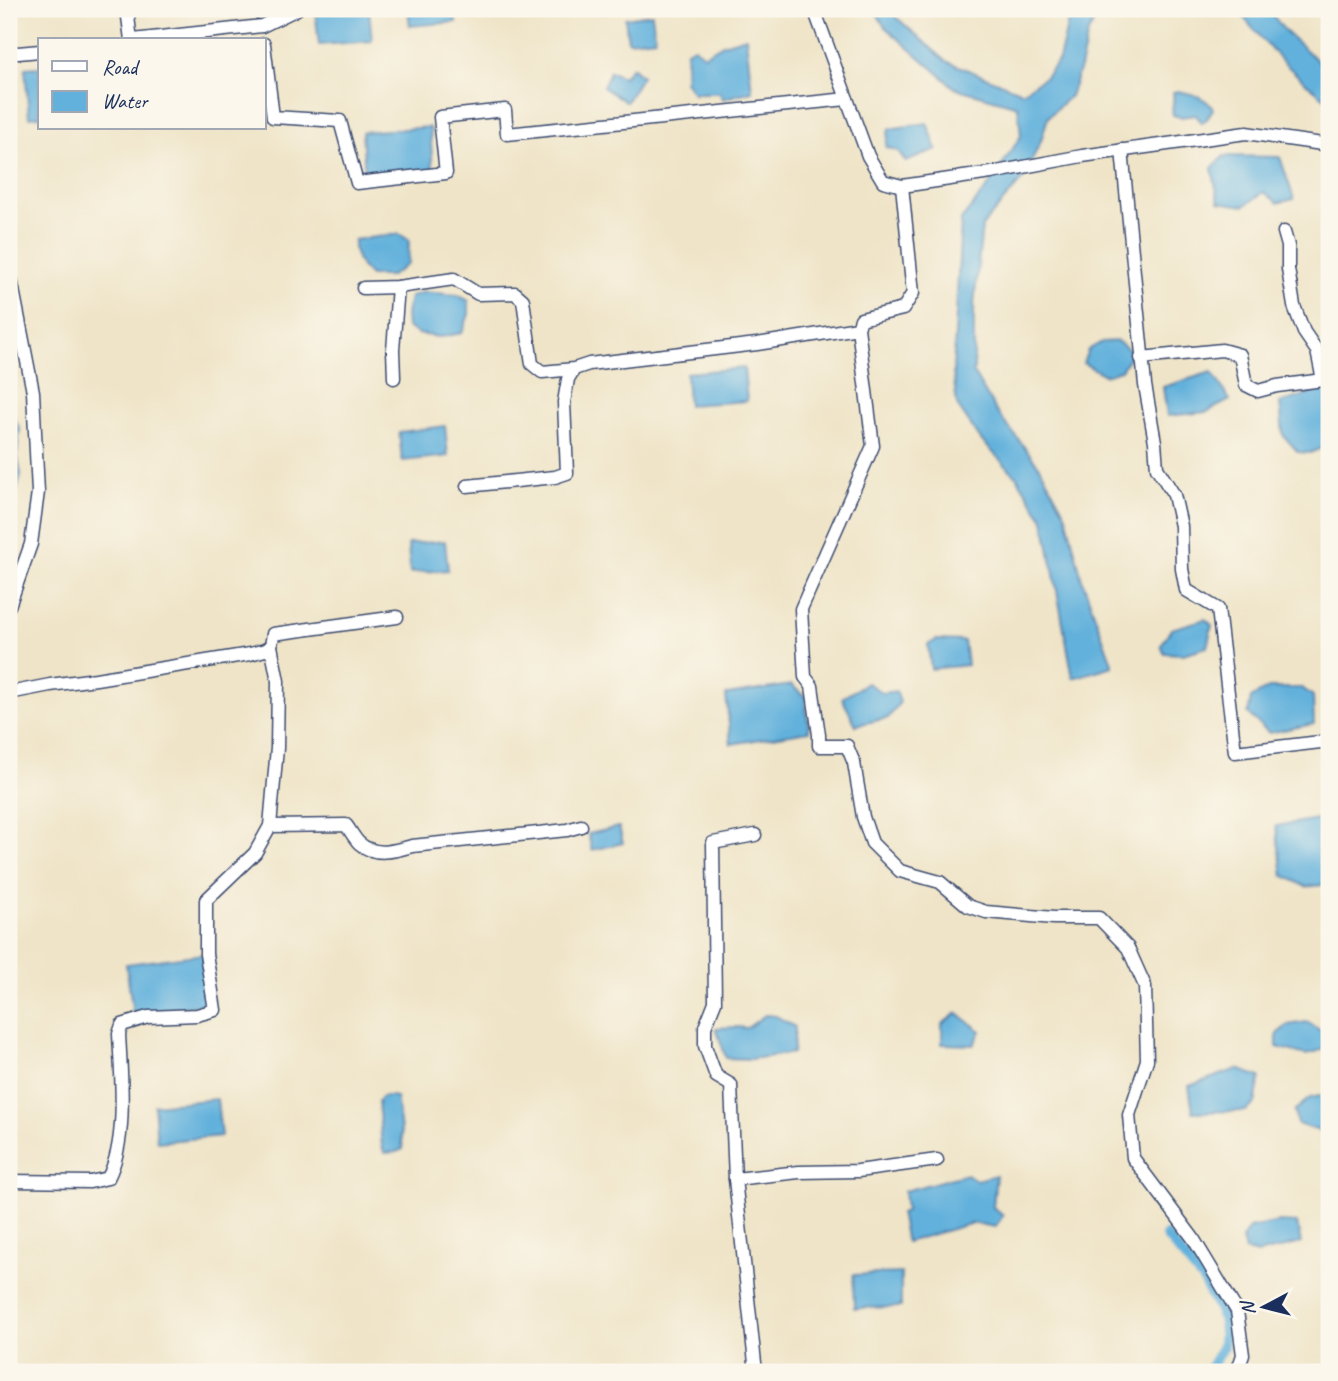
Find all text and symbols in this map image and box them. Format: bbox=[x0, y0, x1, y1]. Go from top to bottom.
legend bbox=[38, 38, 266, 130]
text: Road bbox=[102, 54, 141, 80]
text: Water bbox=[102, 88, 149, 114]
north arrow bbox=[1230, 1272, 1300, 1342]
text: N bbox=[1235, 1298, 1261, 1316]

